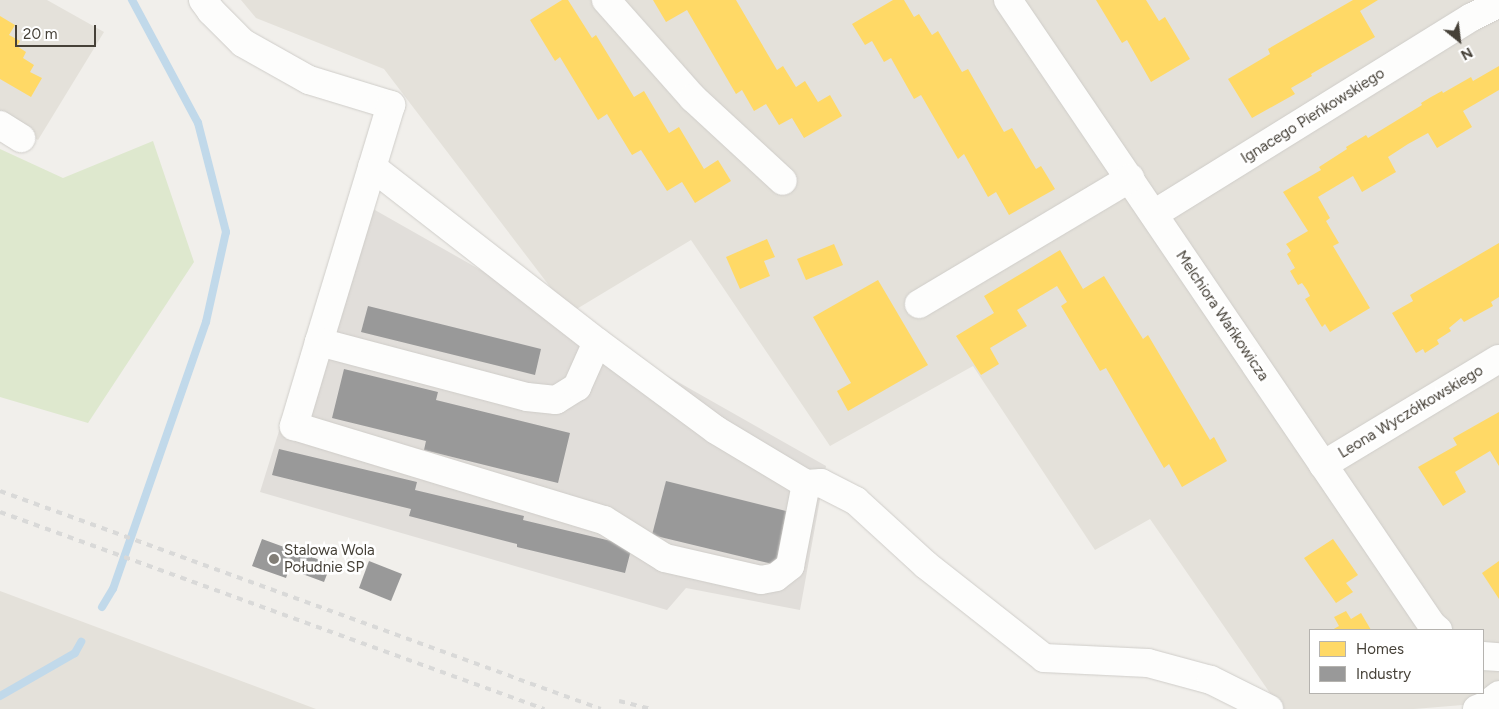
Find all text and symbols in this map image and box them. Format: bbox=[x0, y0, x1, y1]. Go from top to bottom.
scale bar bbox=[18, 15, 99, 47]
north arrow bbox=[1434, 15, 1484, 65]
text: 20 m bbox=[23, 25, 57, 43]
text: N bbox=[1458, 43, 1475, 64]
street label: Ignacego Pieńkowskiego bbox=[1238, 64, 1388, 168]
street label: Melchiora Wańkowicza bbox=[1172, 248, 1272, 384]
street label: Leona Wyczółkowskiego bbox=[1335, 362, 1487, 462]
place label: Stalowa Wola Południe SP bbox=[284, 541, 375, 576]
marker: Stalowa Wola Południe SP bbox=[268, 553, 280, 565]
legend bbox=[1309, 629, 1484, 694]
text: Homes bbox=[1356, 640, 1404, 658]
text: Industry bbox=[1356, 665, 1411, 683]

